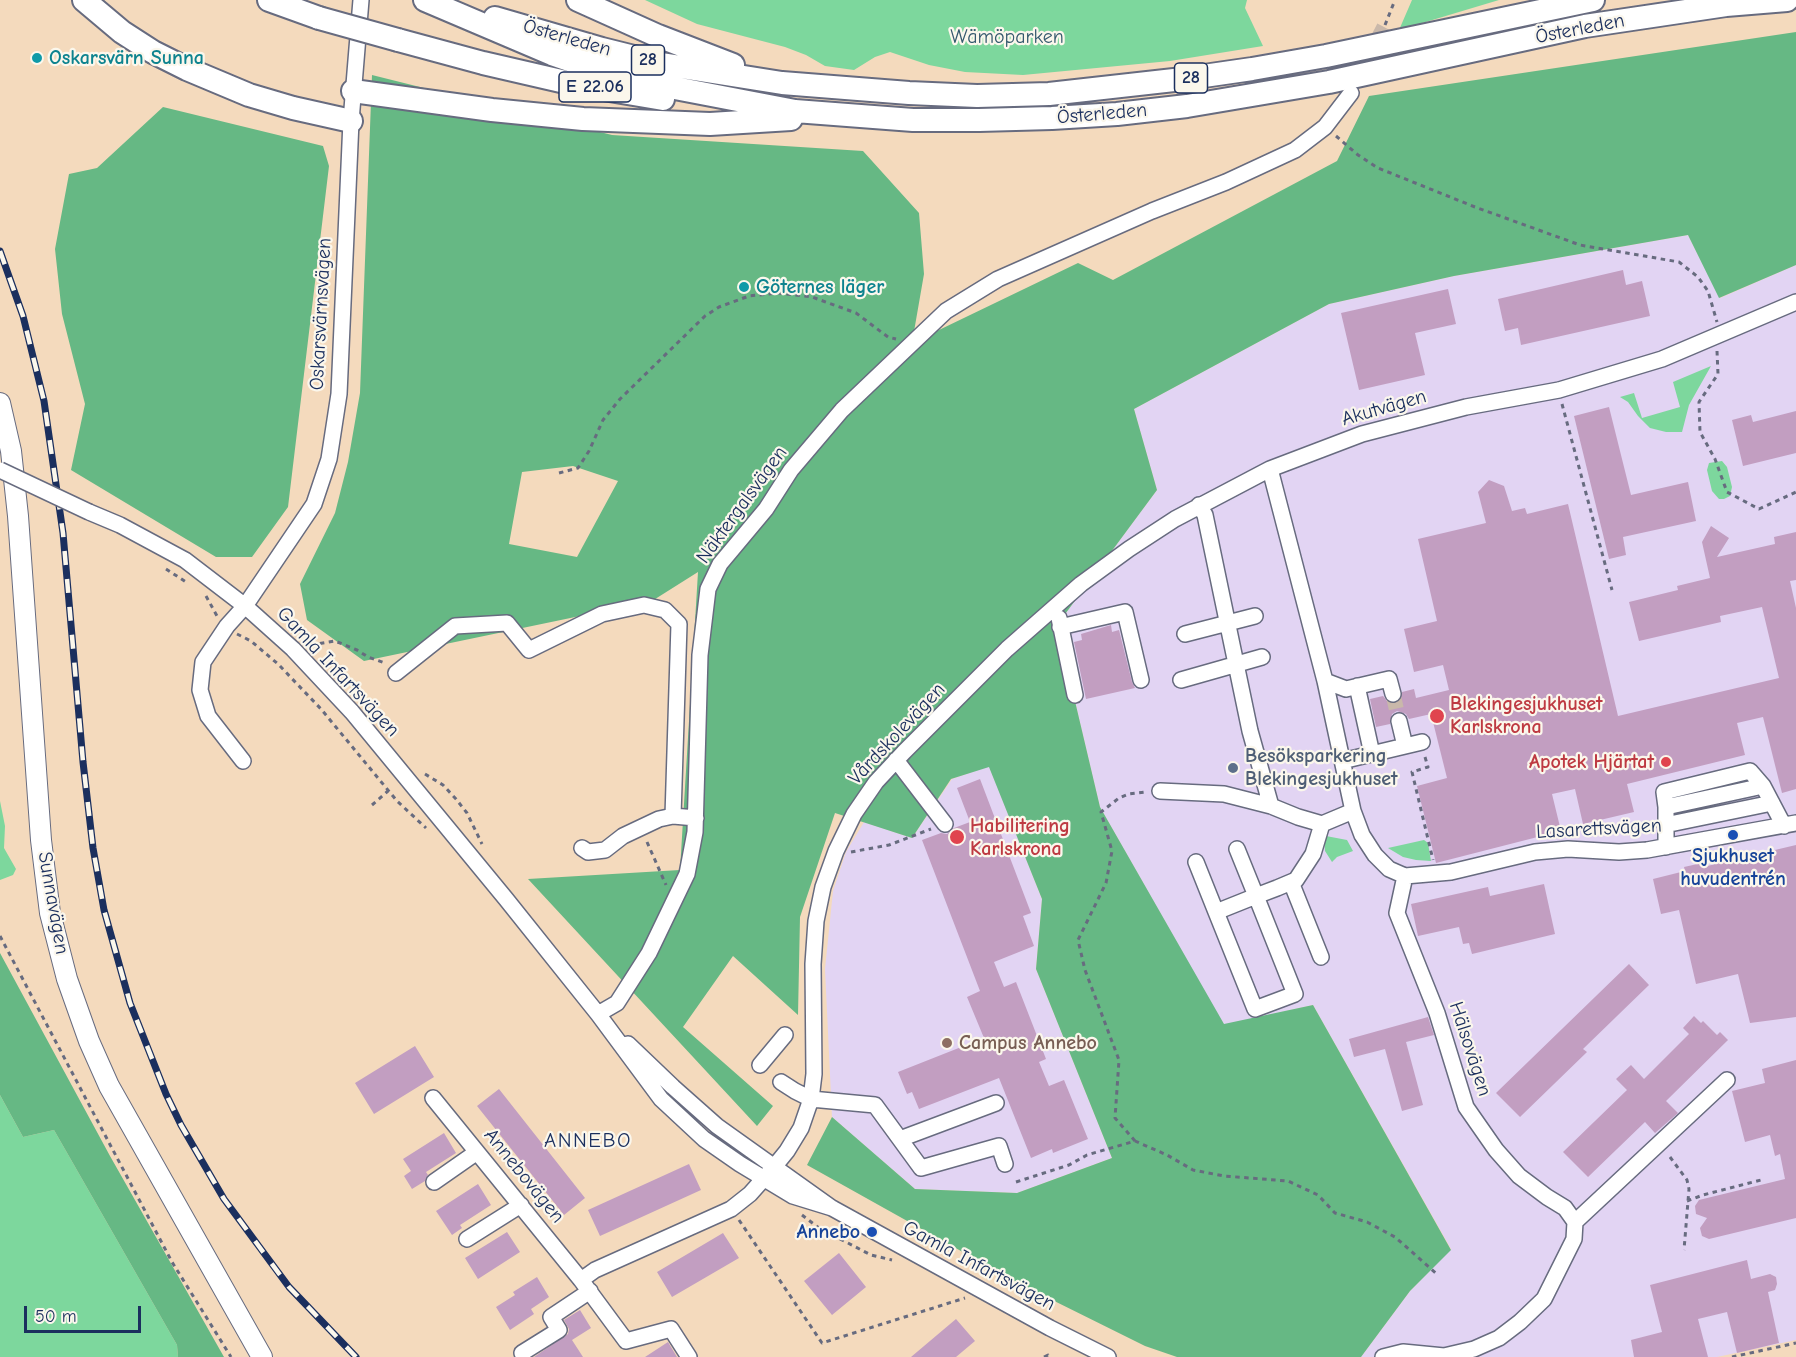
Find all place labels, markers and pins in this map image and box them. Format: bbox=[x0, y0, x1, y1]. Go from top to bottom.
place label: Oskarsvärn Sunna bbox=[49, 46, 204, 70]
marker: Oskarsvärn Sunna bbox=[30, 51, 44, 65]
place label: Göternes läger bbox=[756, 275, 884, 299]
marker: Göternes läger bbox=[737, 280, 751, 294]
place label: Blekingesjukhuset Karlskrona bbox=[1450, 692, 1603, 739]
marker: Blekingesjukhuset Karlskrona bbox=[1428, 707, 1446, 725]
place label: Besöksparkering Blekingesjukhuset bbox=[1245, 744, 1398, 791]
place label: Apotek Hjärtat bbox=[1529, 750, 1654, 774]
marker: Apotek Hjärtat bbox=[1659, 755, 1673, 769]
marker: Besöksparkering Blekingesjukhuset bbox=[1226, 761, 1240, 775]
place label: Habilitering Karlskrona bbox=[970, 814, 1070, 861]
marker: Habilitering Karlskrona bbox=[948, 828, 966, 846]
marker: Sjukhuset huvudentrén bbox=[1726, 828, 1740, 842]
place label: Sjukhuset huvudentrén bbox=[1680, 844, 1786, 891]
place label: Campus Annebo bbox=[959, 1031, 1097, 1055]
marker: Campus Annebo bbox=[940, 1036, 954, 1050]
place label: Annebo bbox=[797, 1220, 860, 1244]
marker: Annebo bbox=[865, 1225, 879, 1239]

